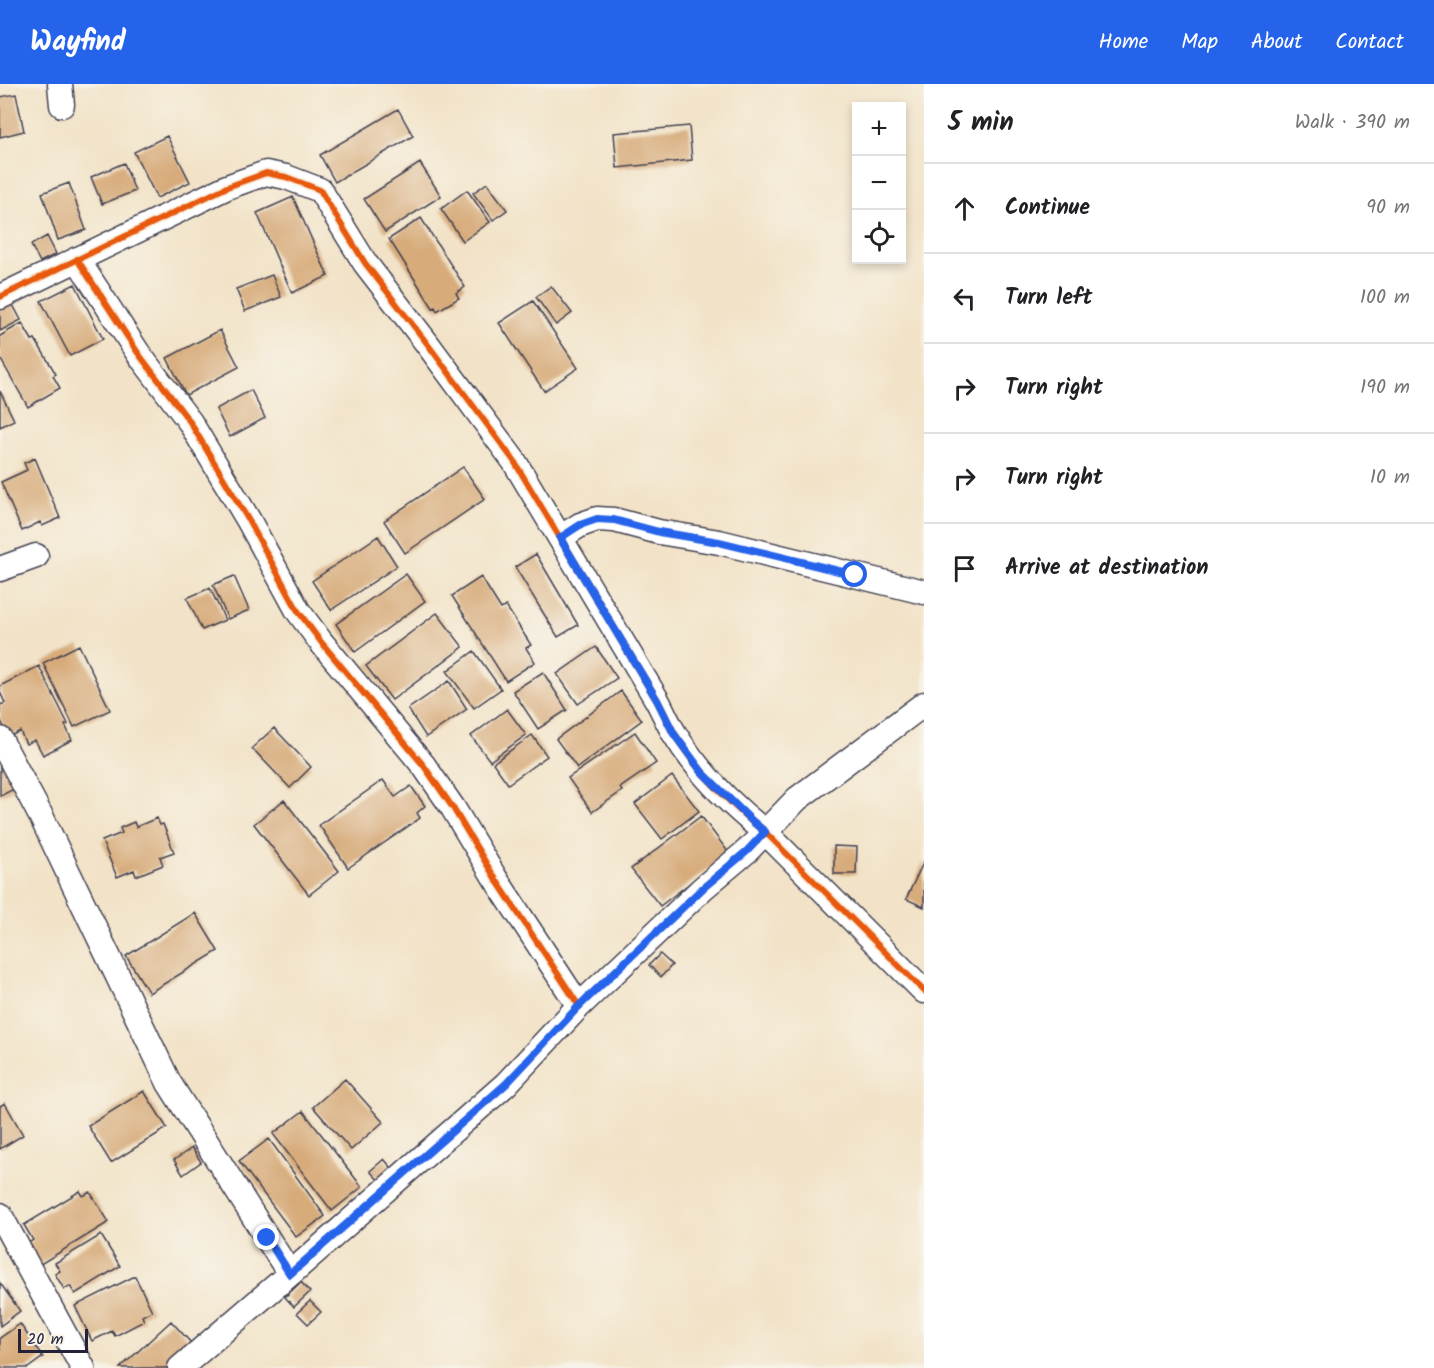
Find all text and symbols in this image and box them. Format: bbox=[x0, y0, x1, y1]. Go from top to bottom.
text: Wayfind bbox=[30, 20, 126, 65]
text: Home bbox=[1099, 26, 1148, 59]
text: Map bbox=[1181, 26, 1218, 59]
text: About bbox=[1251, 26, 1302, 59]
text: Contact bbox=[1335, 26, 1404, 59]
map controls bbox=[852, 102, 906, 264]
button: + bbox=[852, 102, 906, 156]
text: 5 min bbox=[948, 102, 1014, 144]
text: Walk · 390 m bbox=[1295, 107, 1410, 139]
button: − bbox=[852, 156, 906, 210]
text: Continue bbox=[1005, 191, 1090, 226]
icon: ahead bbox=[948, 192, 981, 225]
text: 90 m bbox=[1366, 192, 1410, 224]
button: locate bbox=[852, 210, 906, 264]
text: Turn left bbox=[1005, 281, 1092, 316]
icon: left bbox=[948, 282, 981, 315]
text: 100 m bbox=[1360, 282, 1410, 314]
text: Turn right bbox=[1005, 371, 1103, 406]
icon: right bbox=[948, 372, 981, 405]
text: 190 m bbox=[1360, 372, 1410, 404]
text: Turn right bbox=[1005, 461, 1103, 496]
icon: right bbox=[948, 462, 981, 495]
text: 10 m bbox=[1370, 462, 1410, 494]
text: Arrive at destination bbox=[1005, 551, 1208, 586]
icon: arrive bbox=[948, 552, 981, 585]
route start bbox=[841, 561, 867, 587]
route end bbox=[253, 1224, 279, 1250]
scale bar bbox=[18, 1326, 88, 1354]
text: 20 m bbox=[27, 1327, 63, 1352]

